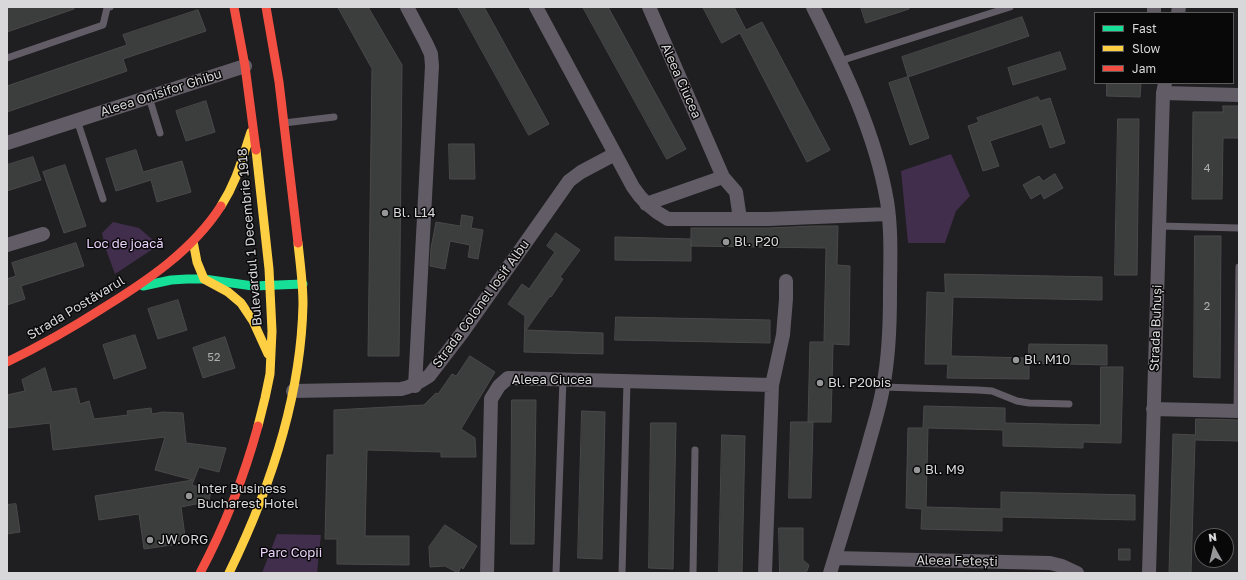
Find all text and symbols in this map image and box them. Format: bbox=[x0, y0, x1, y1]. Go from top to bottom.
legend bbox=[1094, 12, 1234, 84]
text: Fast bbox=[1132, 21, 1157, 36]
street label: Aleea Ciucea bbox=[658, 41, 704, 121]
text: Slow bbox=[1132, 41, 1160, 56]
text: Jam bbox=[1132, 61, 1156, 76]
street label: Aleea Onisifor Ghibu bbox=[98, 66, 224, 120]
street label: Bulevardul 1 Decembrie 1918 bbox=[234, 147, 266, 327]
house number: 4 bbox=[1204, 162, 1210, 176]
place label: Bl. L14 bbox=[393, 205, 435, 221]
marker: Bl. L14 bbox=[380, 208, 390, 218]
place label: Bl. P20 bbox=[734, 234, 779, 250]
park label: Loc de joacă bbox=[86, 236, 164, 252]
street label: Strada Colonel Iosif Albu bbox=[429, 237, 533, 371]
marker: Bl. P20 bbox=[721, 237, 731, 247]
street label: Strada Postăvarul bbox=[24, 273, 128, 343]
street label: Strada Buhuși bbox=[1147, 284, 1165, 372]
house number: 2 bbox=[1204, 300, 1210, 314]
house number: 52 bbox=[208, 351, 220, 365]
place label: Bl. M10 bbox=[1024, 352, 1070, 368]
marker: Bl. M10 bbox=[1011, 355, 1021, 365]
street label: Aleea Ciucea bbox=[512, 372, 592, 388]
place label: Bl. P20bis bbox=[828, 375, 891, 391]
marker: Bl. P20bis bbox=[815, 378, 825, 388]
place label: Bl. M9 bbox=[925, 462, 965, 478]
marker: Bl. M9 bbox=[912, 465, 922, 475]
place label: Inter Business Bucharest Hotel bbox=[197, 481, 298, 512]
marker: Inter Business Bucharest Hotel bbox=[184, 491, 194, 501]
north arrow bbox=[1194, 528, 1234, 568]
text: N bbox=[1207, 530, 1217, 544]
place label: JW.ORG bbox=[158, 532, 208, 548]
marker: JW.ORG bbox=[145, 535, 155, 545]
park label: Parc Copii bbox=[260, 545, 322, 561]
street label: Aleea Fetești bbox=[916, 552, 998, 570]

